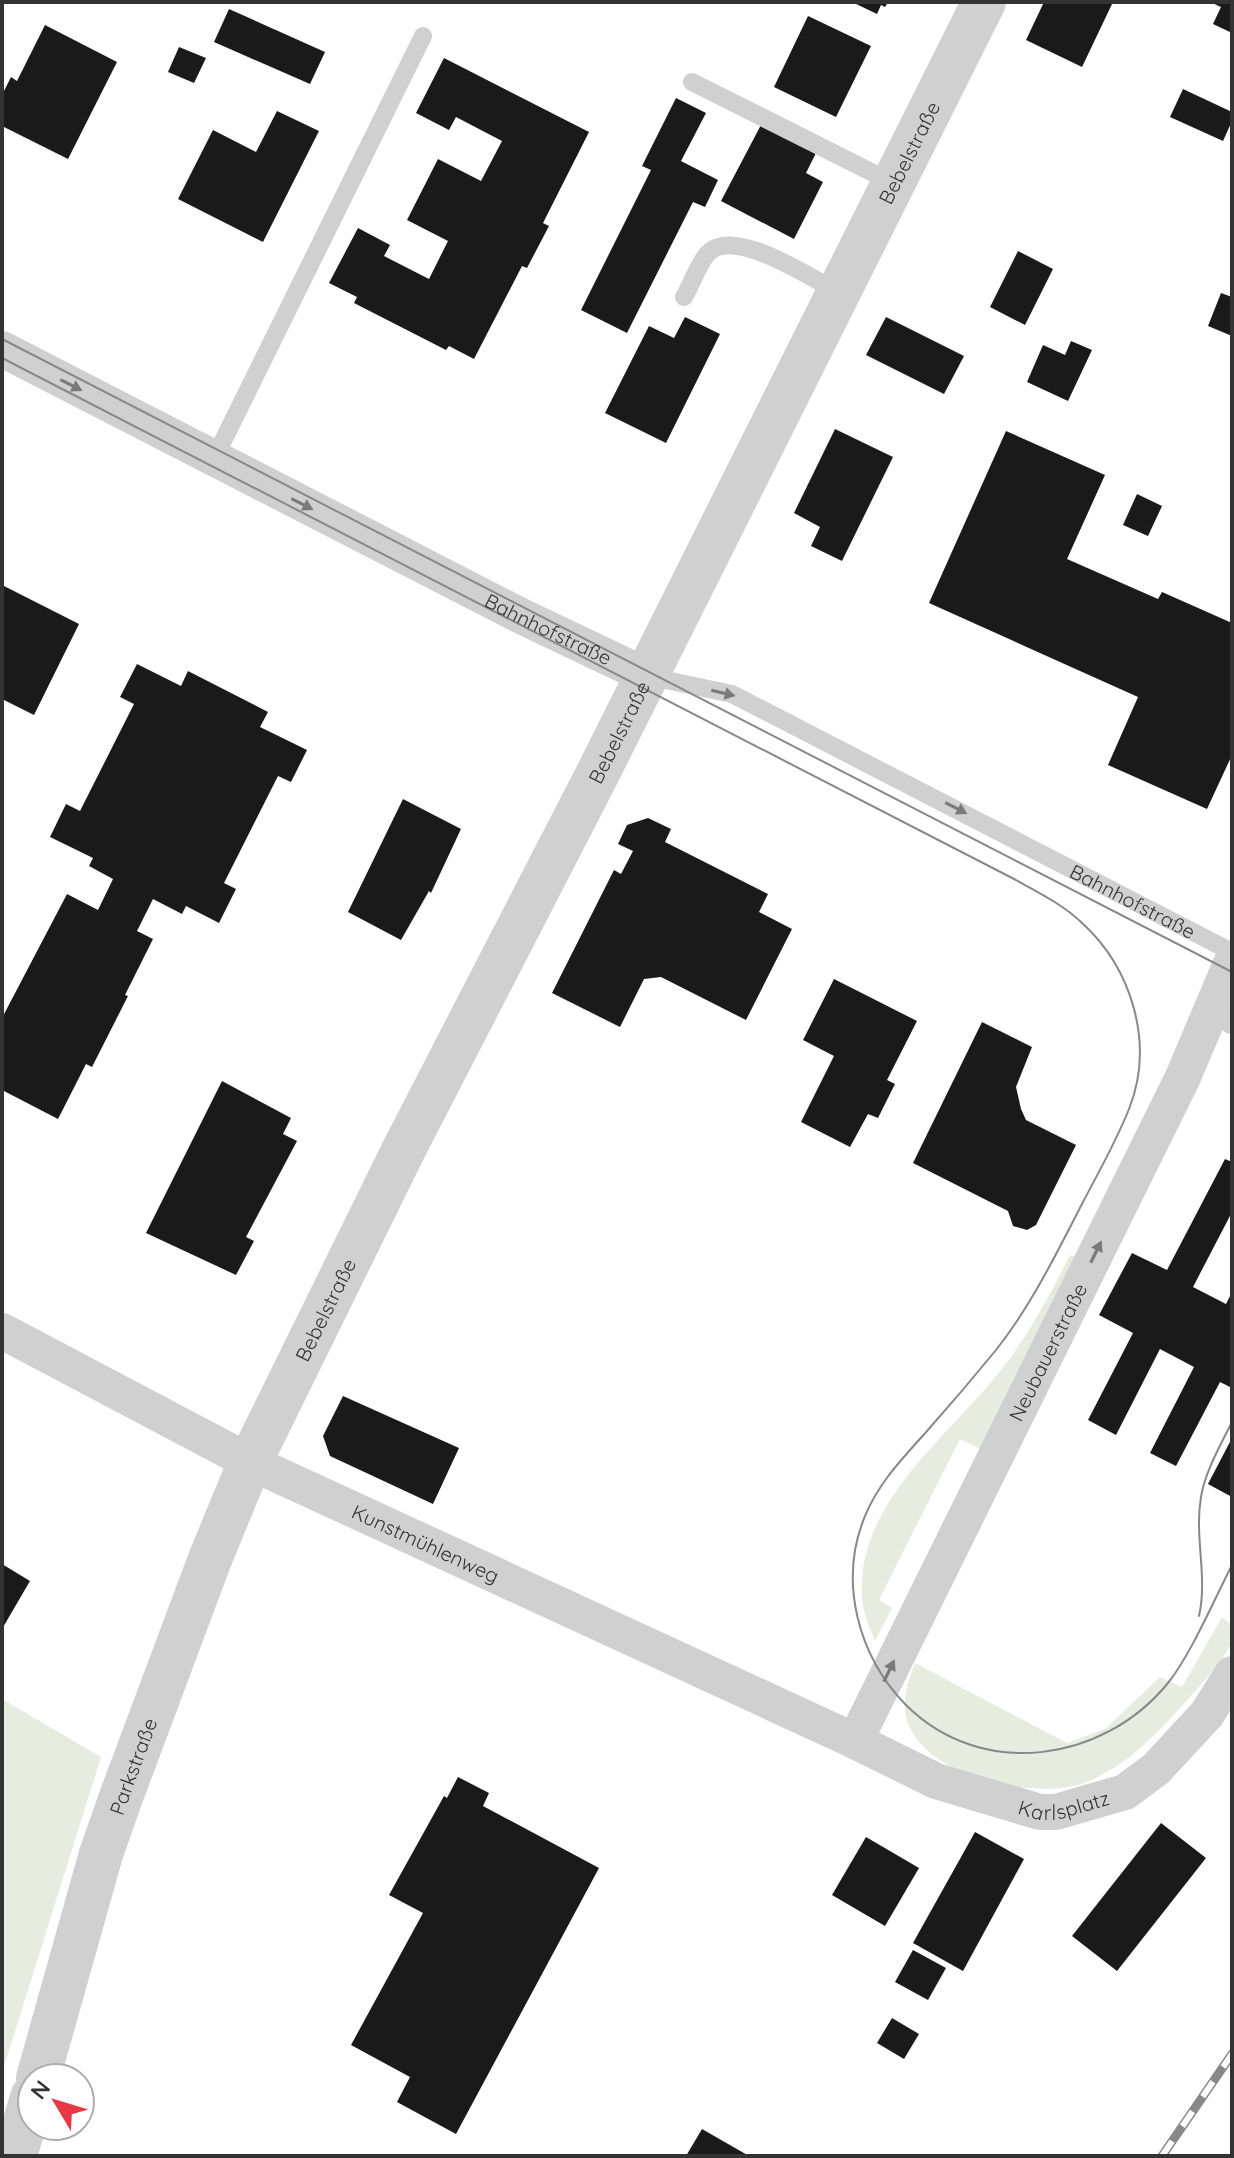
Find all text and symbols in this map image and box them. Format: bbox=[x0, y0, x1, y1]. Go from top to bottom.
street label: Bebelstraße bbox=[873, 97, 945, 208]
one-way arrow bbox=[60, 378, 83, 391]
one-way arrow bbox=[291, 497, 314, 510]
street label: Bahnhofstraße bbox=[481, 587, 616, 670]
street label: Bebelstraße bbox=[582, 676, 655, 787]
one-way arrow bbox=[710, 687, 735, 700]
one-way arrow bbox=[944, 801, 967, 814]
street label: Bahnhofstraße bbox=[1066, 858, 1200, 944]
one-way arrow bbox=[1089, 1241, 1103, 1264]
street label: Bebelstraße bbox=[289, 1254, 361, 1365]
street label: Neubauerstraße bbox=[1003, 1279, 1092, 1425]
street label: Kunstmühlenweg bbox=[348, 1498, 503, 1588]
one-way arrow bbox=[883, 1660, 896, 1683]
street label: Parkstraße bbox=[103, 1714, 162, 1818]
street label: Karlsplatz bbox=[1015, 1785, 1112, 1825]
north arrow bbox=[16, 2062, 96, 2142]
text: N bbox=[24, 2075, 56, 2105]

